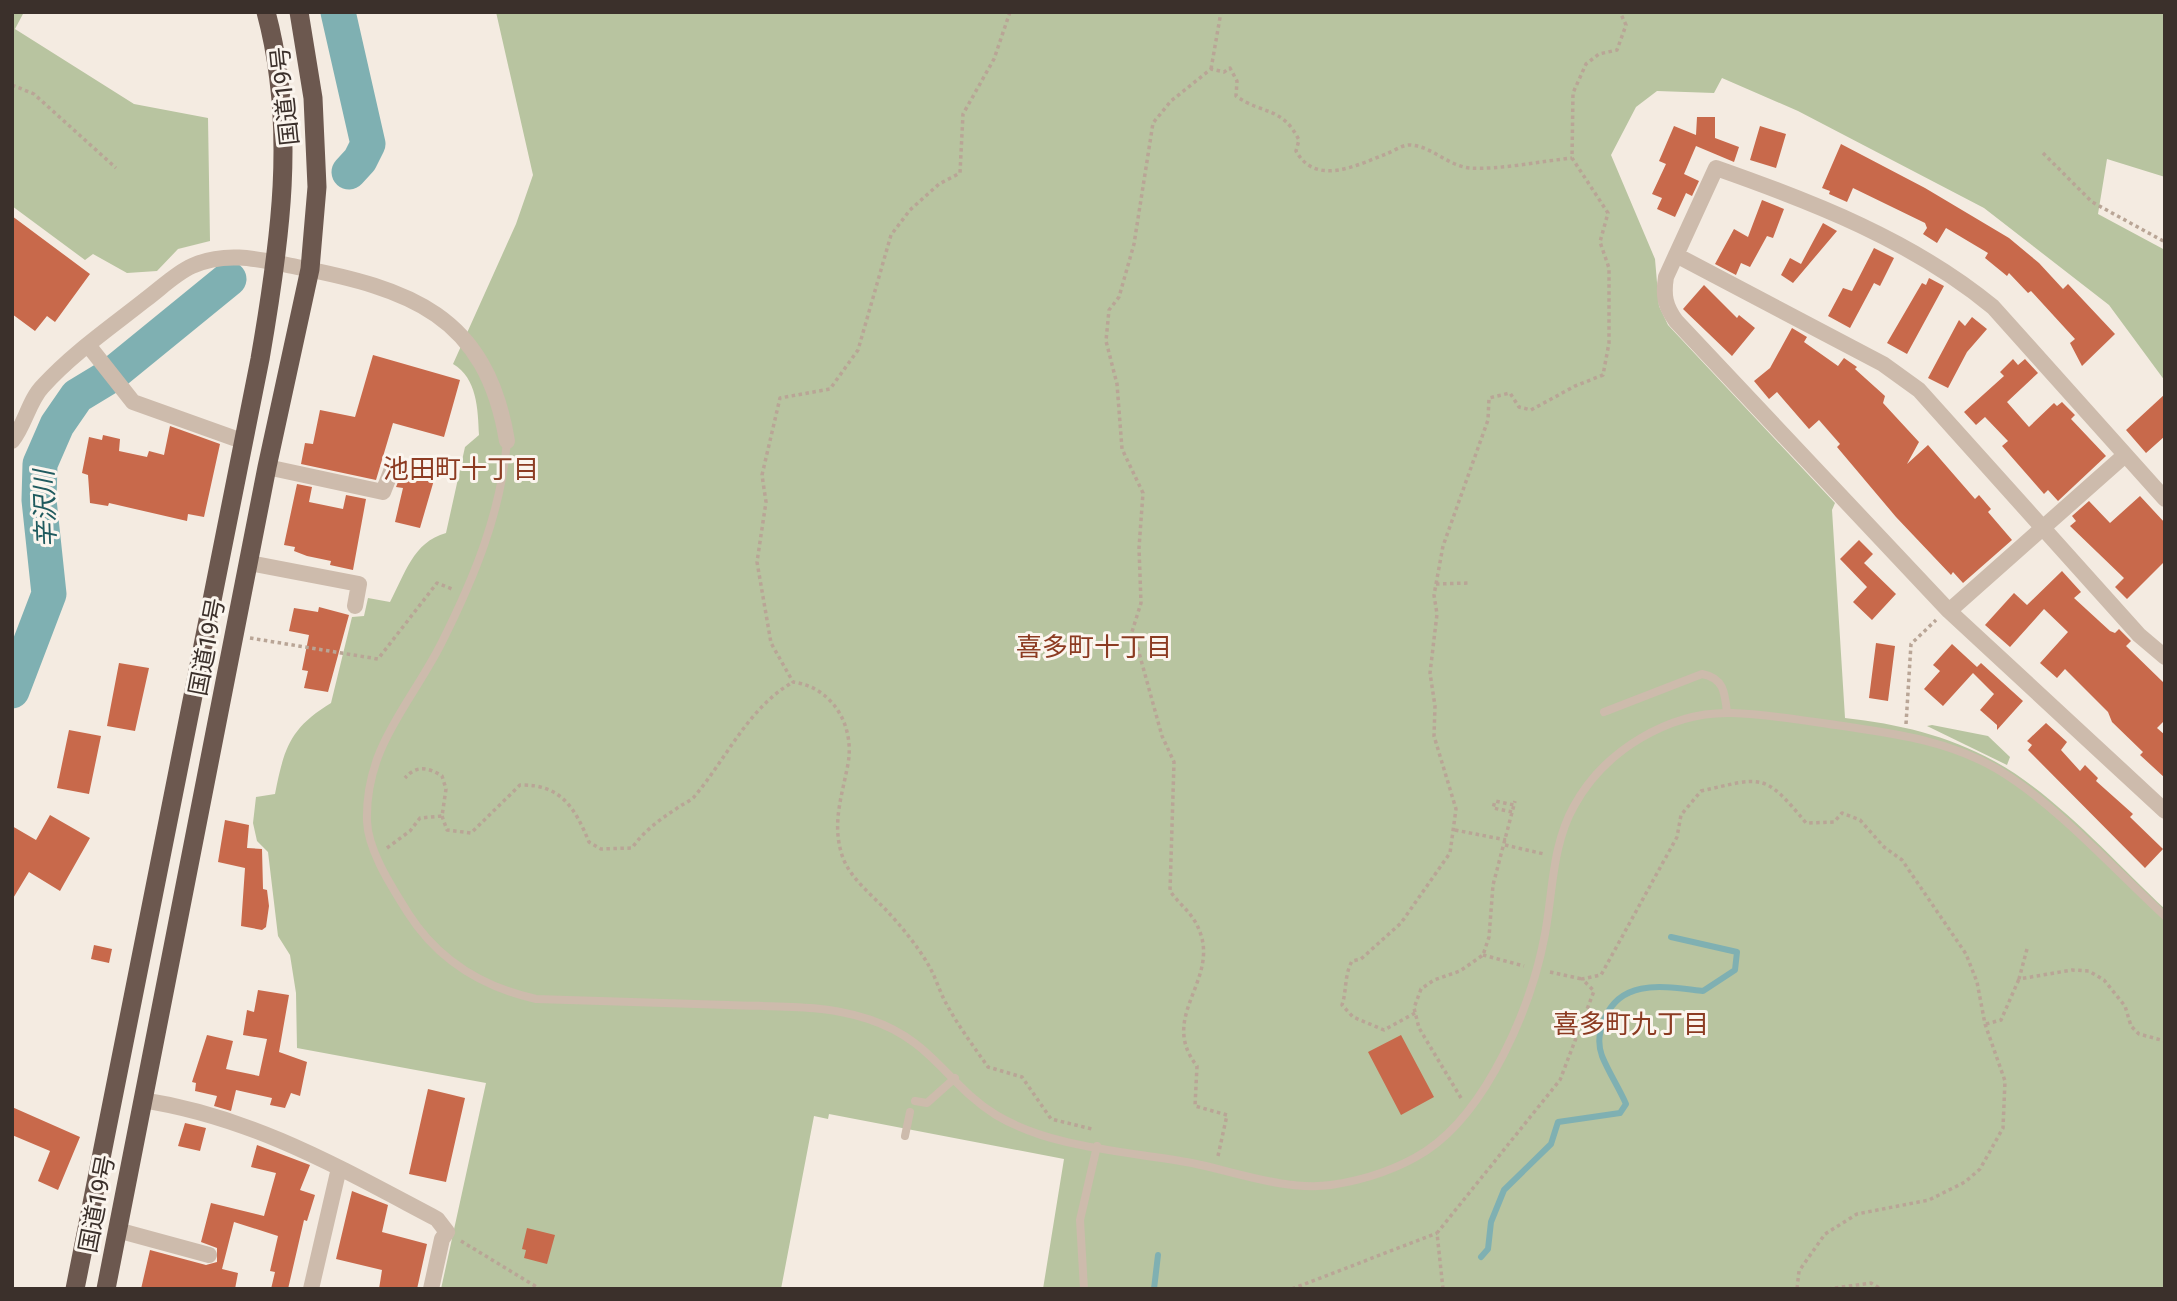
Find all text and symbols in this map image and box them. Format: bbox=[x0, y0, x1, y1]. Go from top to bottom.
street label: 国道19号 bbox=[266, 45, 304, 147]
district label: 池田町十丁目 bbox=[383, 454, 539, 484]
water label: 辛沢川 bbox=[29, 467, 61, 549]
street label: 国道19号 bbox=[184, 596, 230, 698]
district label: 喜多町十丁目 bbox=[1016, 632, 1172, 662]
district label: 喜多町九丁目 bbox=[1553, 1009, 1709, 1039]
street label: 国道19号 bbox=[74, 1153, 120, 1255]

